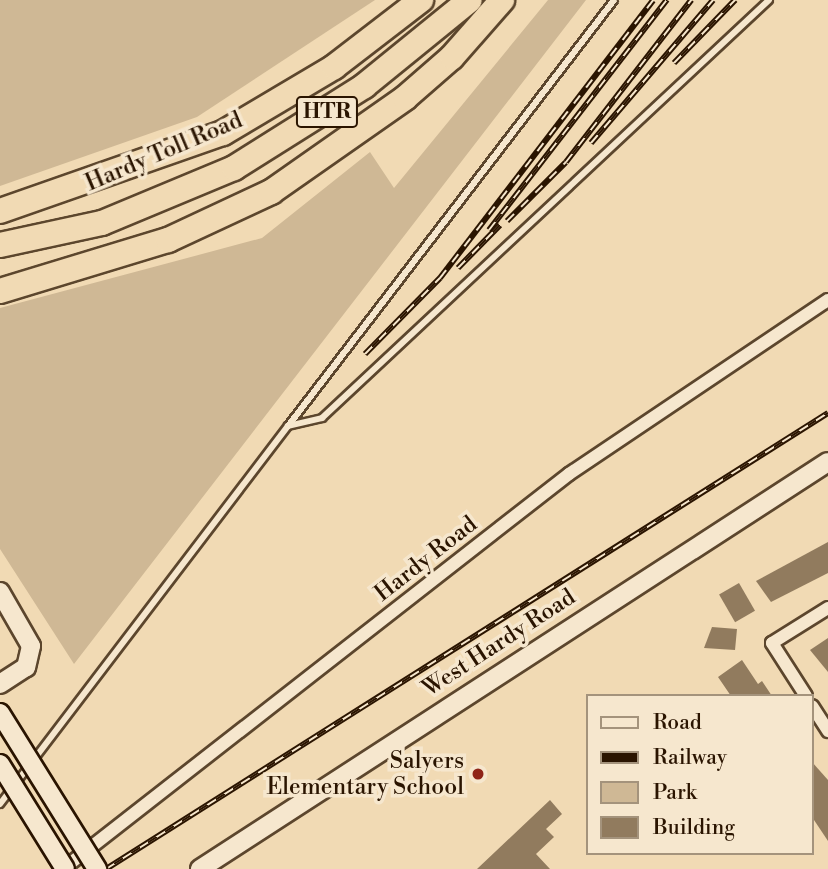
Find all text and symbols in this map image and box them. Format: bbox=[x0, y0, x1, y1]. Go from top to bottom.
road number: HTR bbox=[296, 94, 358, 130]
street label: Hardy Toll Road bbox=[81, 107, 247, 197]
street label: Hardy Road bbox=[369, 510, 483, 608]
street label: West Hardy Road bbox=[417, 583, 581, 703]
legend bbox=[586, 694, 814, 855]
text: Road bbox=[653, 710, 702, 736]
text: Railway bbox=[653, 745, 727, 771]
place label: Salyers Elementary School bbox=[266, 747, 464, 801]
marker: Salyers Elementary School bbox=[470, 766, 486, 782]
text: Park bbox=[653, 780, 697, 806]
text: Building bbox=[653, 815, 735, 841]

